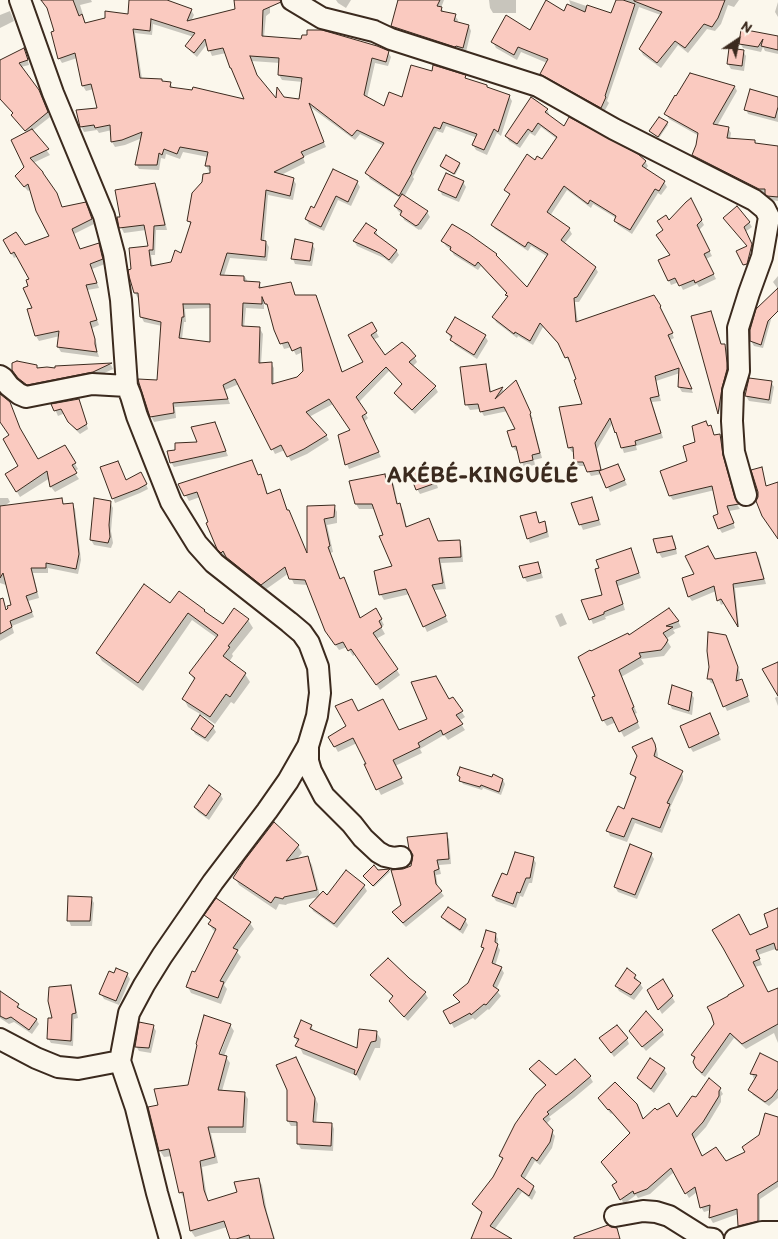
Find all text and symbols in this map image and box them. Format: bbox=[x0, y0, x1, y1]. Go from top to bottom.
north arrow bbox=[713, 15, 763, 65]
text: N bbox=[738, 17, 755, 37]
district label: AKÉBÉ-KINGUÉLÉ bbox=[386, 463, 580, 489]

